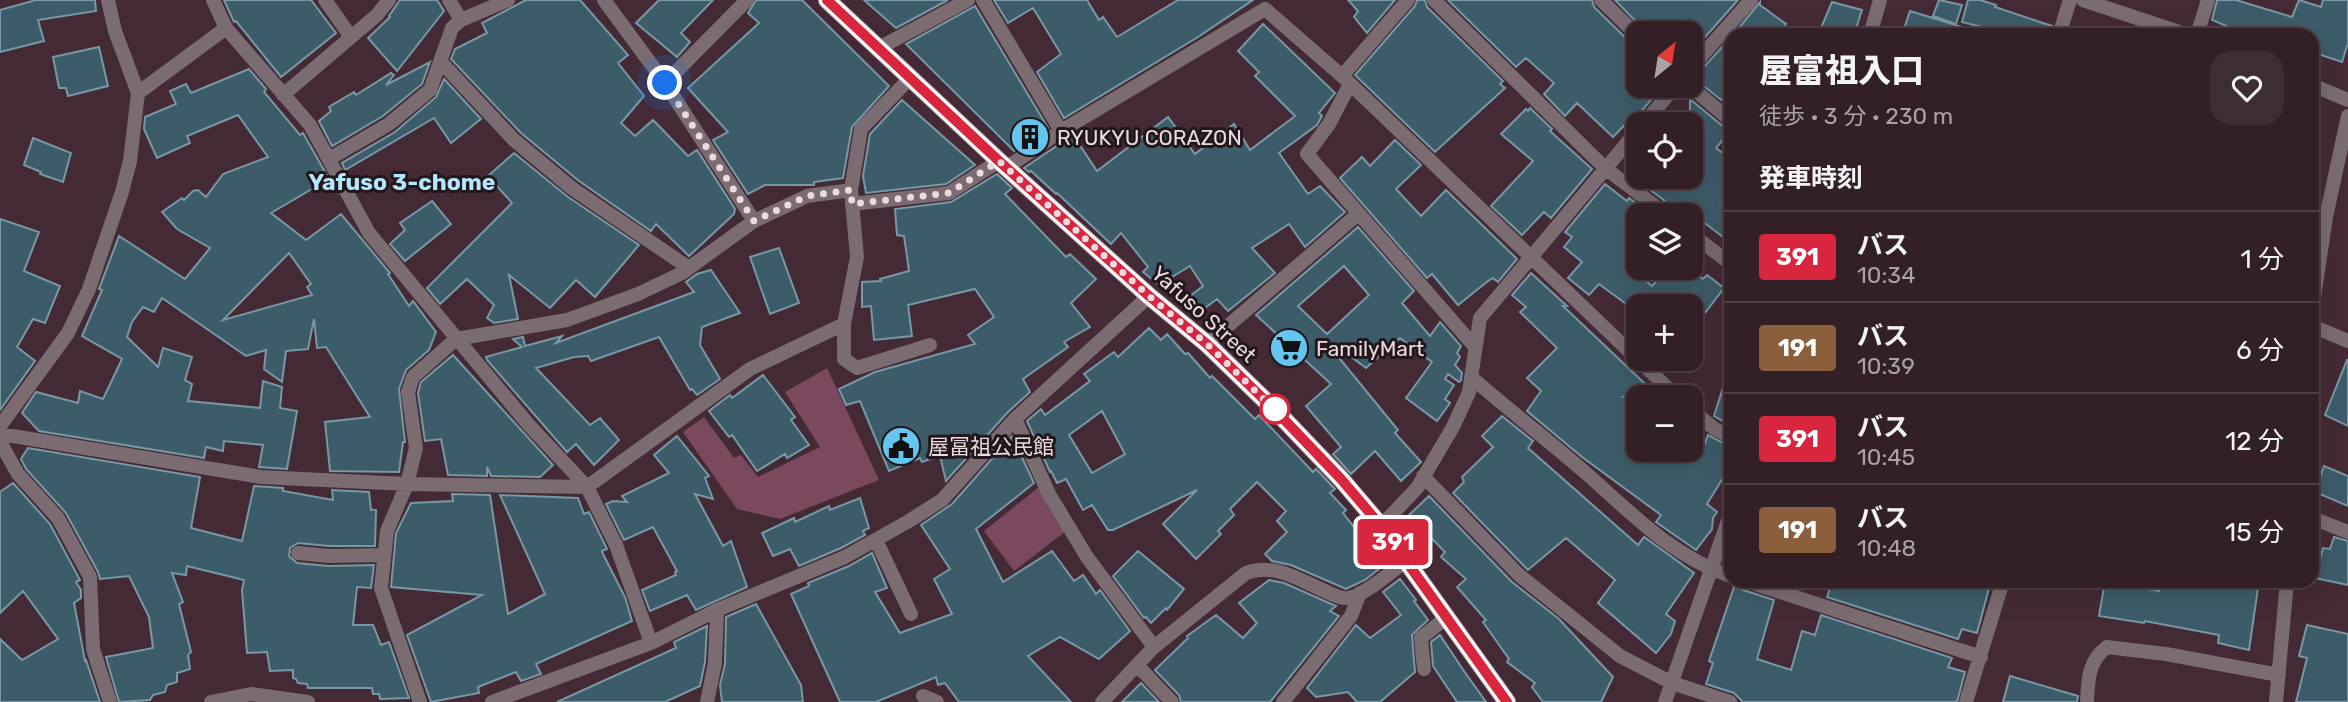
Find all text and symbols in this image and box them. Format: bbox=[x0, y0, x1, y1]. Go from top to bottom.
north arrow bbox=[1626, 21, 1703, 98]
map controls bbox=[1626, 21, 1703, 462]
text: 屋富祖入口 bbox=[1759, 51, 1924, 90]
button: heart bbox=[2210, 51, 2284, 125]
your location bbox=[647, 65, 682, 100]
text: 徒歩 · 3 分 · 230 m bbox=[1759, 102, 1953, 130]
button: locate bbox=[1626, 112, 1703, 189]
building icon: RYUKYU CORAZON bbox=[1009, 116, 1051, 158]
place label: RYUKYU CORAZON bbox=[1057, 125, 1242, 150]
text: 発車時刻 bbox=[1759, 163, 1863, 194]
district label: Yafuso 3-chome bbox=[309, 168, 495, 196]
button: layers bbox=[1626, 203, 1703, 280]
text: バス bbox=[1857, 230, 1909, 261]
text: 391 bbox=[1776, 243, 1819, 271]
text: 1 分 bbox=[2241, 244, 2284, 275]
street label: Yafuso Street bbox=[1146, 260, 1262, 368]
text: 10:34 bbox=[1857, 261, 1915, 289]
button: + bbox=[1626, 294, 1703, 371]
text: バス bbox=[1857, 321, 1909, 352]
supermarket icon: FamilyMart bbox=[1268, 327, 1310, 369]
text: 191 bbox=[1778, 334, 1817, 362]
text: 6 分 bbox=[2236, 335, 2284, 366]
place label: FamilyMart bbox=[1316, 336, 1424, 361]
text: 10:39 bbox=[1857, 352, 1915, 380]
button: − bbox=[1626, 385, 1703, 462]
unlabelled marker bbox=[1260, 394, 1290, 424]
text: バス bbox=[1857, 412, 1909, 443]
public building icon: 屋冨祖公民館 bbox=[880, 425, 922, 467]
text: 391 bbox=[1776, 425, 1819, 453]
text: 12 分 bbox=[2225, 426, 2284, 457]
place label: 屋冨祖公民館 bbox=[928, 434, 1054, 459]
text: 10:45 bbox=[1857, 443, 1915, 471]
text: バス bbox=[1857, 503, 1909, 534]
text: 191 bbox=[1778, 516, 1817, 544]
text: 15 分 bbox=[2225, 517, 2284, 548]
line badge: 391 bbox=[1353, 519, 1433, 565]
text: 391 bbox=[1371, 528, 1415, 556]
text: 10:48 bbox=[1857, 534, 1916, 562]

